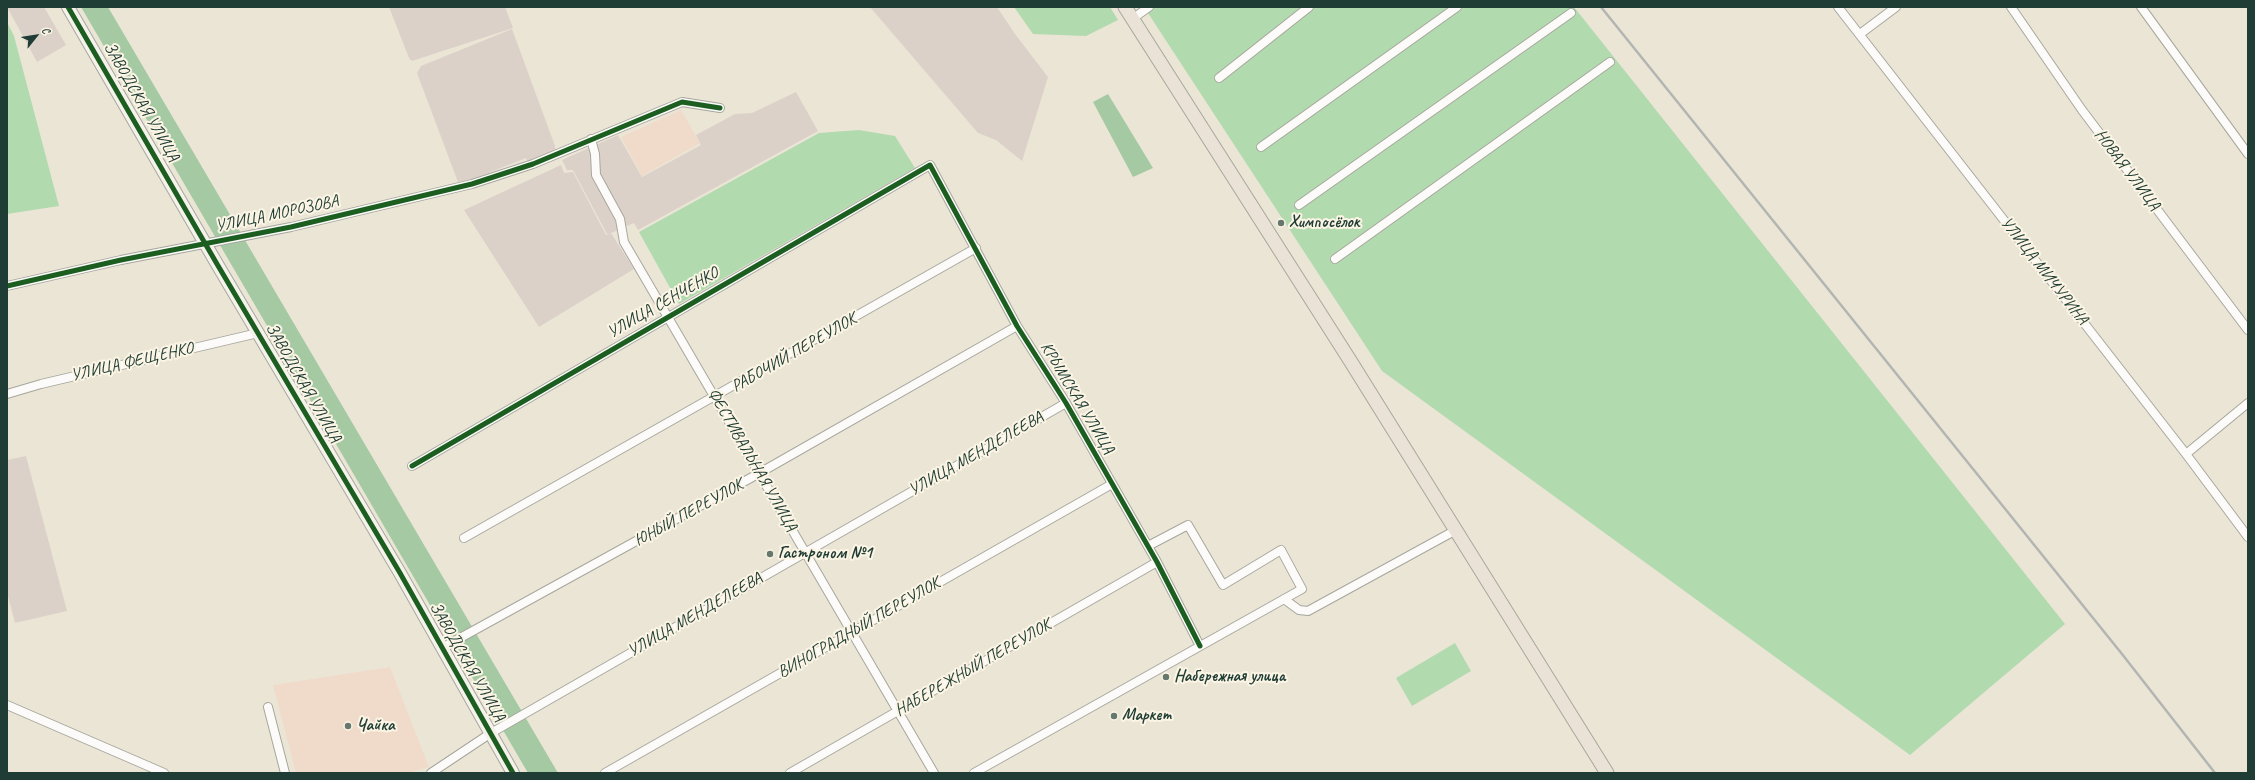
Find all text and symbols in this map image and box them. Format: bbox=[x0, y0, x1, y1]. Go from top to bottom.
north arrow bbox=[16, 16, 56, 56]
text: С bbox=[39, 24, 54, 36]
street label: ЗАВОДСКАЯ УЛИЦА bbox=[99, 39, 183, 165]
street label: НОВАЯ УЛИЦА bbox=[2090, 125, 2164, 215]
street label: УЛИЦА МОРОЗОВА bbox=[214, 191, 340, 237]
place label: Химпосёлок bbox=[1289, 213, 1359, 233]
street label: УЛИЦА МИЧУРИНА bbox=[1996, 213, 2092, 329]
marker: Химпосёлок bbox=[1276, 218, 1286, 228]
street label: УЛИЦА СЕНЧЕНКО bbox=[604, 263, 722, 343]
street label: РАБОЧИЙ ПЕРЕУЛОК bbox=[728, 309, 860, 397]
street label: ЗАВОДСКАЯ УЛИЦА bbox=[261, 320, 345, 446]
street label: УЛИЦА ФЕЩЕНКО bbox=[69, 338, 195, 386]
street label: КРЫМСКАЯ УЛИЦА bbox=[1036, 338, 1118, 458]
street label: ФЕСТИВАЛЬНАЯ УЛИЦА bbox=[703, 385, 801, 535]
street label: УЛИЦА МЕНДЕЛЕЕВА bbox=[905, 407, 1047, 501]
street label: ЮНЫЙ ПЕРЕУЛОК bbox=[631, 475, 747, 551]
place label: Гастроном №1 bbox=[778, 544, 872, 564]
marker: Гастроном №1 bbox=[765, 549, 775, 559]
street label: УЛИЦА МЕНДЕЛЕЕВА bbox=[624, 568, 766, 662]
street label: ВИНОГРАДНЫЙ ПЕРЕУЛОК bbox=[774, 573, 944, 683]
street label: ЗАВОДСКАЯ УЛИЦА bbox=[425, 599, 509, 725]
street label: НАБЕРЕЖНЫЙ ПЕРЕУЛОК bbox=[891, 615, 1055, 721]
place label: Набережная улица bbox=[1174, 667, 1285, 687]
marker: Набережная улица bbox=[1161, 672, 1171, 682]
place label: Маркет bbox=[1122, 706, 1172, 726]
marker: Маркет bbox=[1109, 711, 1119, 721]
place label: Чайка bbox=[356, 716, 395, 736]
marker: Чайка bbox=[343, 721, 353, 731]

